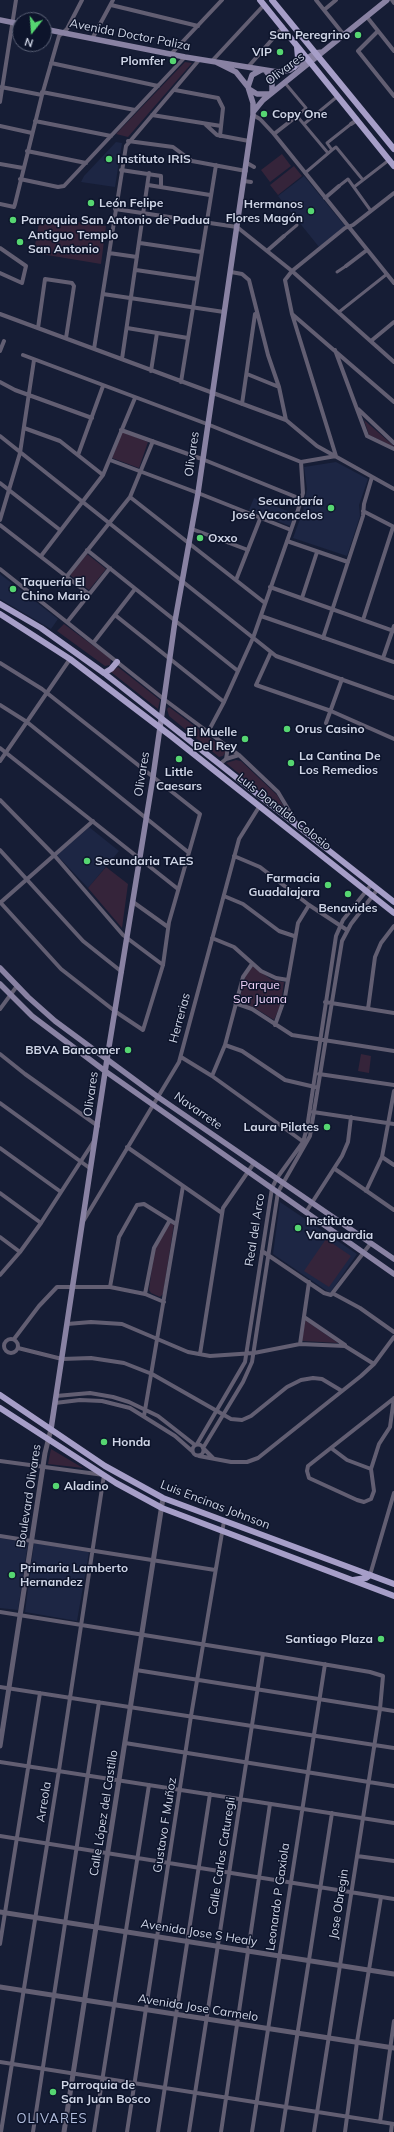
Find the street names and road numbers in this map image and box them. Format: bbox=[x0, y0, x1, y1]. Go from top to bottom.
street label: Avenida Doctor Paliza bbox=[68, 16, 192, 54]
street label: Olivares bbox=[263, 50, 307, 88]
street label: Olivares bbox=[182, 431, 202, 477]
street label: Olivares bbox=[131, 751, 153, 797]
street label: Luis Donaldo Colosio bbox=[234, 771, 334, 853]
street label: Herrerias bbox=[166, 991, 194, 1045]
street label: Olivares bbox=[81, 1071, 101, 1117]
street label: Navarrete bbox=[171, 1089, 225, 1133]
street label: Real del Arco bbox=[242, 1193, 268, 1267]
street label: Boulevard Olivares bbox=[14, 1443, 44, 1549]
street label: Luis Encinas Johnson bbox=[158, 1477, 272, 1533]
street label: Calle López del Castillo bbox=[87, 1749, 121, 1877]
street label: Gustavo F Muñoz bbox=[150, 1776, 180, 1874]
street label: Arreola bbox=[34, 1781, 54, 1823]
street label: Calle Carlos Caturegli bbox=[206, 1796, 238, 1916]
street label: Leonardo P Gaxiola bbox=[263, 1842, 293, 1952]
street label: Jose Obregin bbox=[326, 1868, 352, 1940]
street label: Avenida Jose S Healy bbox=[140, 1917, 258, 1949]
street label: Avenida Jose Carmelo bbox=[137, 1991, 259, 2025]

